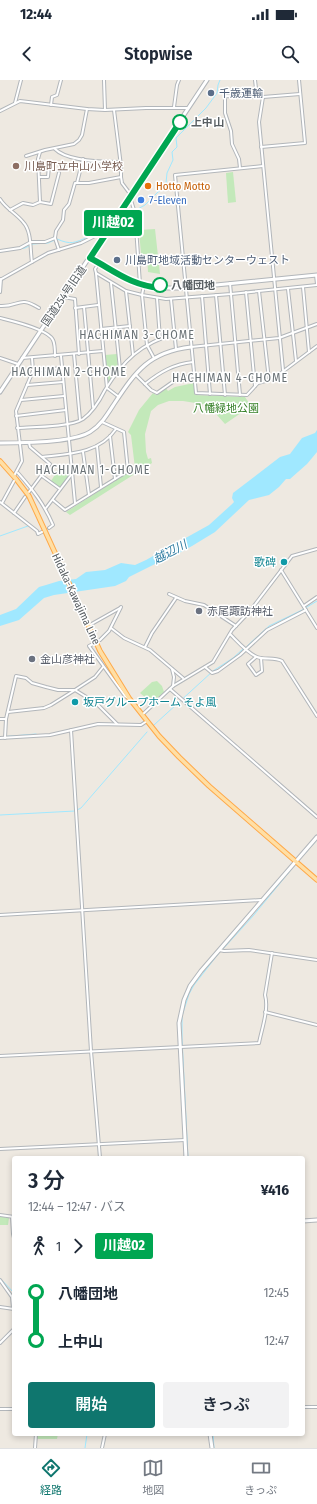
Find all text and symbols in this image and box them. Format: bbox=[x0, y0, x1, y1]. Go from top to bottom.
text: 12:44 bbox=[20, 5, 52, 23]
icon: back bbox=[16, 43, 38, 65]
text: Stopwise bbox=[124, 43, 193, 65]
icon: search bbox=[279, 43, 301, 65]
place label: 千歳運輸 bbox=[219, 87, 263, 100]
marker: 千歳運輸 bbox=[206, 88, 216, 98]
marker: 上中山 bbox=[172, 114, 188, 130]
place label: 上中山 bbox=[191, 116, 224, 129]
place label: 川島町立中山小学校 bbox=[24, 160, 123, 173]
marker: 川島町立中山小学校 bbox=[11, 161, 21, 171]
place label: Hotto Motto bbox=[156, 180, 210, 193]
marker: Hotto Motto bbox=[143, 181, 153, 191]
place label: 7-Eleven bbox=[149, 194, 187, 207]
marker: 7-Eleven bbox=[136, 195, 146, 205]
line badge: 川越02 bbox=[85, 210, 141, 236]
text: 川越02 bbox=[92, 214, 134, 231]
place label: 川島町地域活動センターウェスト bbox=[125, 254, 290, 267]
marker: 川島町地域活動センターウェスト bbox=[112, 255, 122, 265]
street label: 国道254号旧道 bbox=[39, 263, 89, 329]
marker: 八幡団地 bbox=[152, 277, 168, 293]
place label: 八幡団地 bbox=[171, 279, 215, 292]
district label: HACHIMAN 3-CHOME bbox=[79, 328, 195, 342]
district label: HACHIMAN 2-CHOME bbox=[11, 365, 127, 379]
district label: HACHIMAN 4-CHOME bbox=[172, 371, 288, 385]
park label: 八幡緑地公園 bbox=[193, 402, 259, 415]
district label: HACHIMAN 1-CHOME bbox=[35, 463, 151, 477]
water label: 越辺川 bbox=[151, 536, 191, 567]
street label: Hidaka-Kawajima Line bbox=[49, 551, 103, 647]
place label: 歌碑 bbox=[254, 556, 276, 569]
marker: 歌碑 bbox=[279, 557, 289, 567]
place label: 赤尾諏訪神社 bbox=[207, 605, 273, 618]
marker: 赤尾諏訪神社 bbox=[194, 606, 204, 616]
place label: 金山彦神社 bbox=[40, 653, 95, 666]
marker: 金山彦神社 bbox=[27, 654, 37, 664]
place label: 坂戸グループホーム そよ風 bbox=[83, 696, 217, 709]
marker: 坂戸グループホーム そよ風 bbox=[70, 697, 80, 707]
text: 3 分 bbox=[28, 1167, 65, 1194]
text: ¥416 bbox=[261, 1181, 289, 1199]
text: 12:44 – 12:47 · バス bbox=[28, 1199, 126, 1214]
icon: walk bbox=[28, 1235, 50, 1257]
icon: forward bbox=[67, 1235, 89, 1257]
text: 川越02 bbox=[103, 1237, 145, 1254]
text: 1 bbox=[56, 1239, 61, 1254]
text: 八幡団地 bbox=[58, 1285, 118, 1303]
text: 12:45 bbox=[263, 1285, 289, 1300]
text: 上中山 bbox=[58, 1333, 103, 1351]
text: 12:47 bbox=[264, 1333, 289, 1348]
button: 開始 bbox=[28, 1382, 155, 1428]
button: きっぷ bbox=[163, 1382, 289, 1428]
tab: 経路 bbox=[40, 1457, 62, 1497]
tab: 地図 bbox=[142, 1457, 164, 1497]
tab: きっぷ bbox=[244, 1457, 277, 1497]

